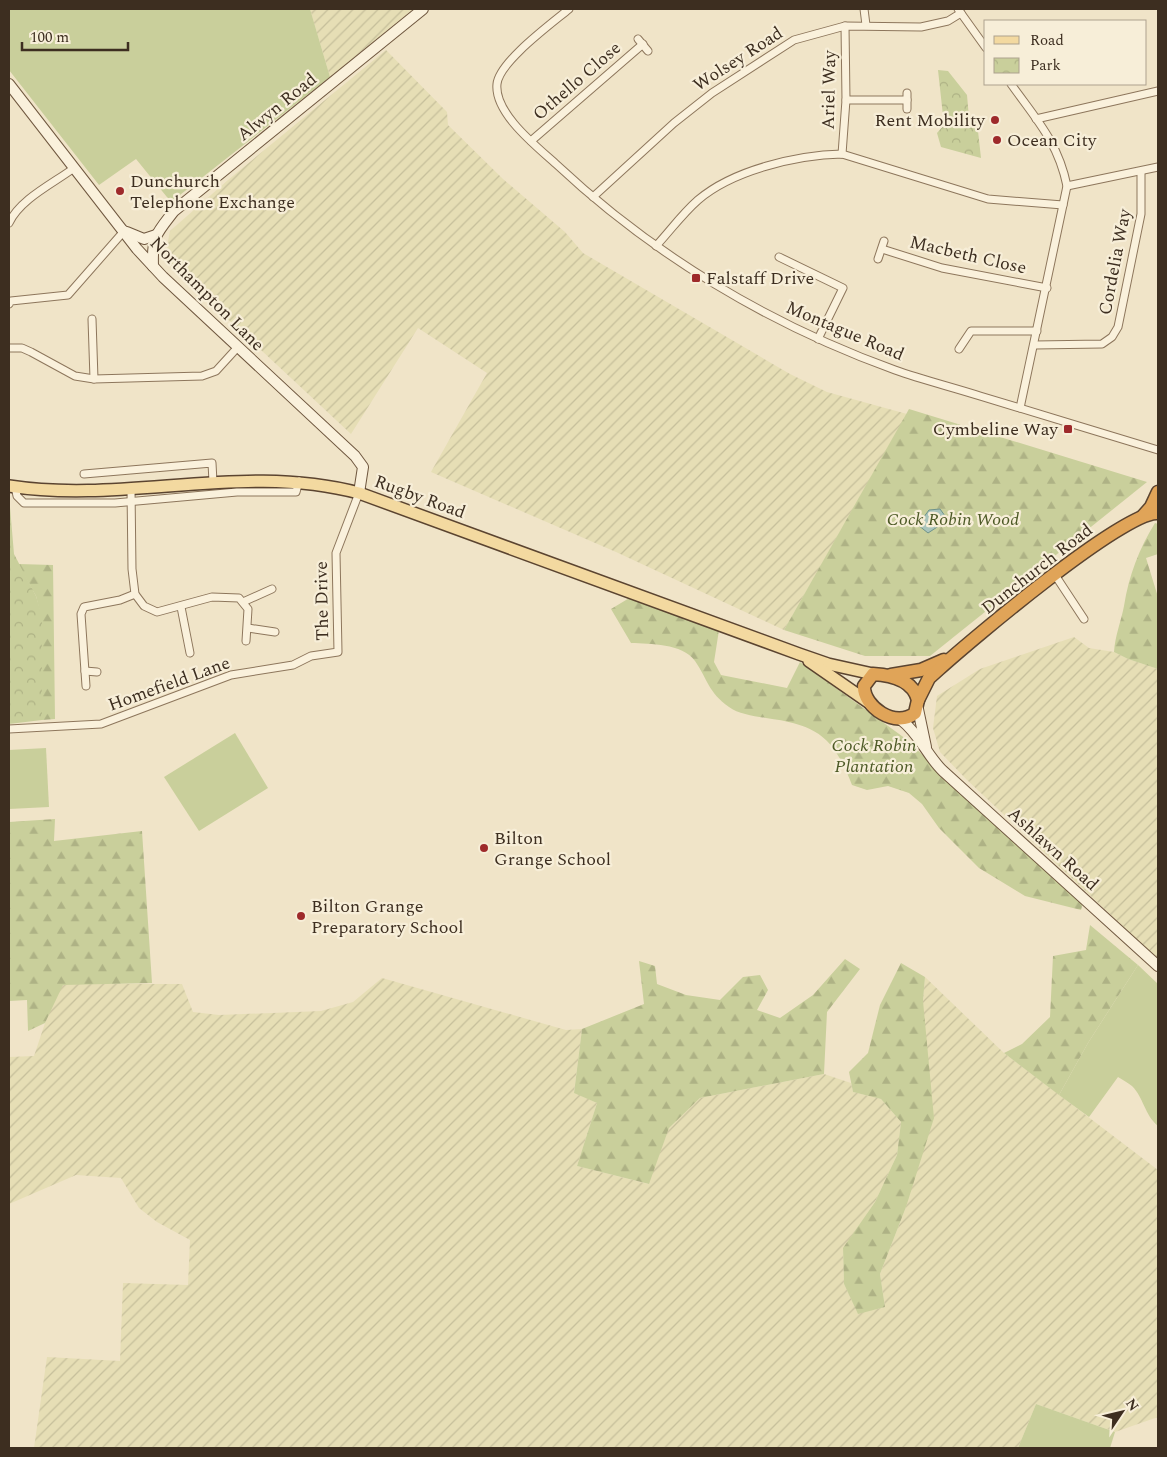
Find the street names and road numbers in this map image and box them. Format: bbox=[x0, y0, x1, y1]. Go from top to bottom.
street label: Wolsey Road bbox=[688, 20, 788, 98]
street label: Othello Close bbox=[527, 35, 627, 127]
street label: Ariel Way bbox=[815, 49, 843, 130]
street label: Alwyn Road bbox=[231, 66, 323, 148]
street label: Cordelia Way bbox=[1091, 205, 1139, 317]
street label: Macbeth Close bbox=[907, 228, 1029, 282]
street label: Northampton Lane bbox=[143, 230, 271, 358]
street label: Montague Road bbox=[782, 294, 908, 368]
street label: Rugby Road bbox=[370, 468, 470, 526]
street label: Dunchurch Road bbox=[975, 517, 1099, 621]
street label: The Drive bbox=[308, 561, 336, 641]
street label: Homefield Lane bbox=[104, 649, 234, 719]
street label: Ashlawn Road bbox=[1001, 801, 1105, 897]

